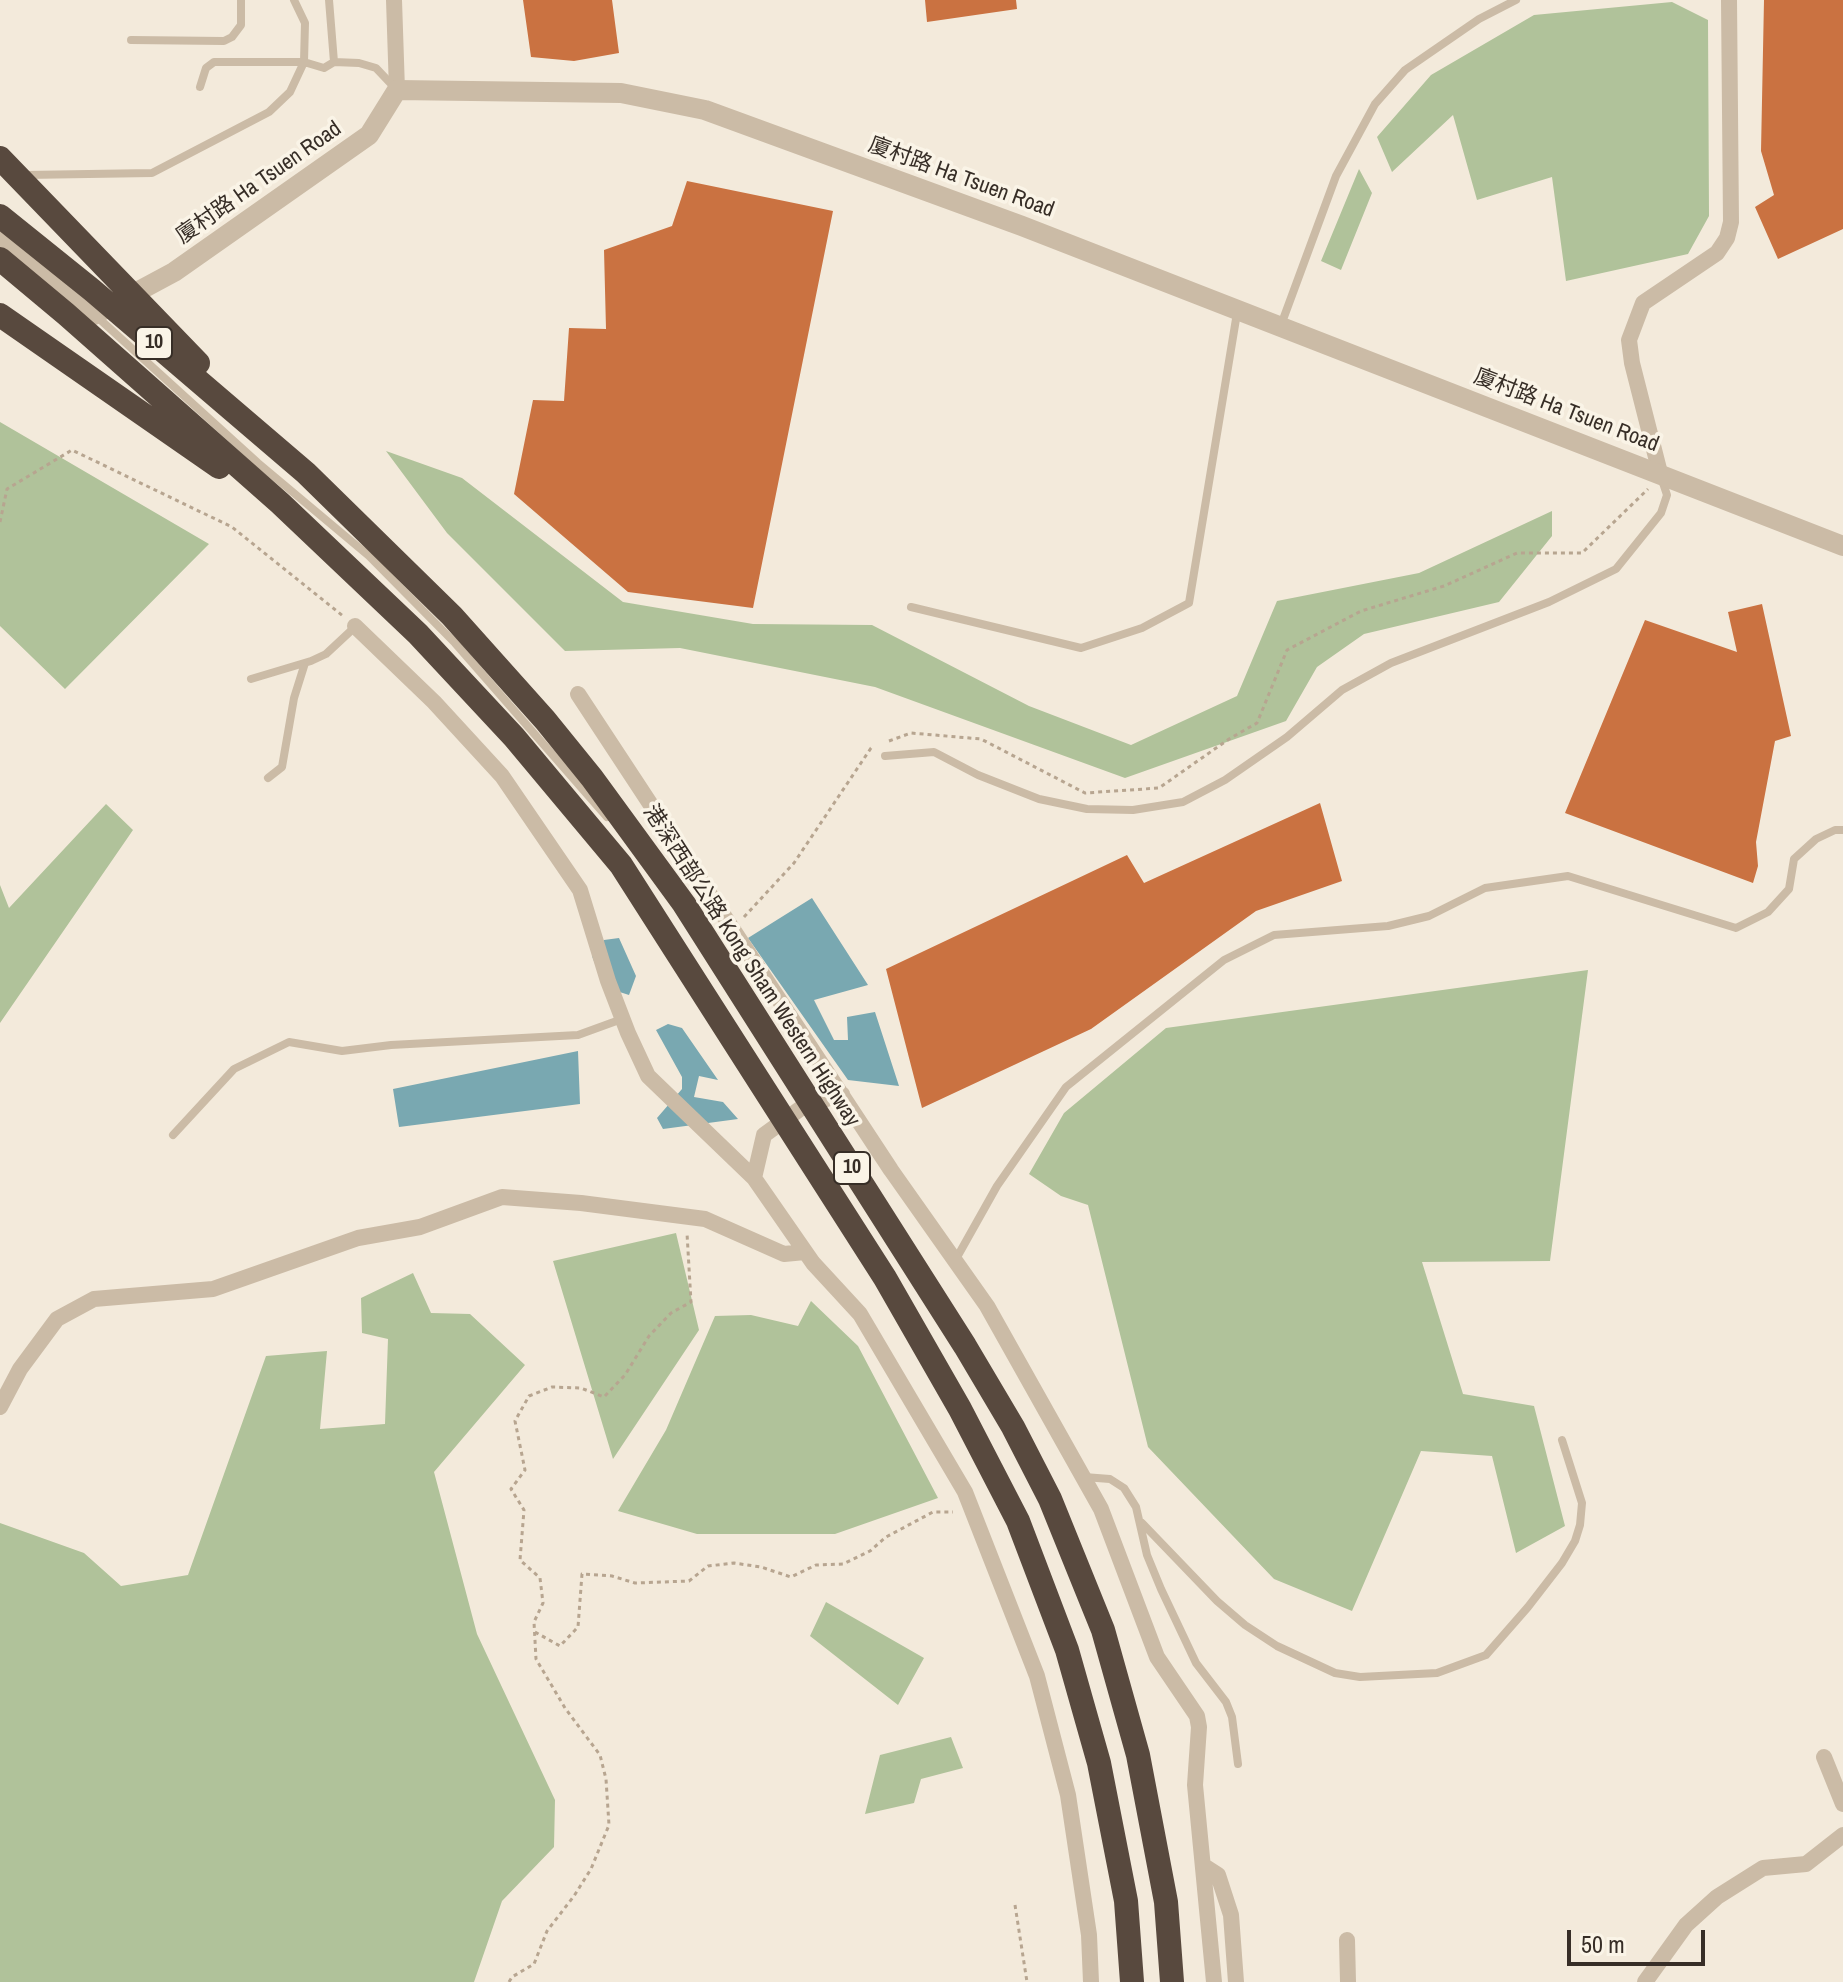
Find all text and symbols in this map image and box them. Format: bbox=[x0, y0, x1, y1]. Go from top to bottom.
street label: 廈村路 Ha Tsuen Road bbox=[171, 116, 347, 250]
street label: 廈村路 Ha Tsuen Road bbox=[864, 132, 1058, 224]
road number: 10 bbox=[136, 327, 172, 359]
street label: 廈村路 Ha Tsuen Road bbox=[1470, 364, 1662, 458]
street label: 港深西部公路 Kong Sham Western Highway bbox=[637, 800, 865, 1132]
road number: 10 bbox=[834, 1152, 870, 1184]
scale bar bbox=[1571, 1914, 1709, 1964]
text: 50 m bbox=[1581, 1928, 1625, 1960]

